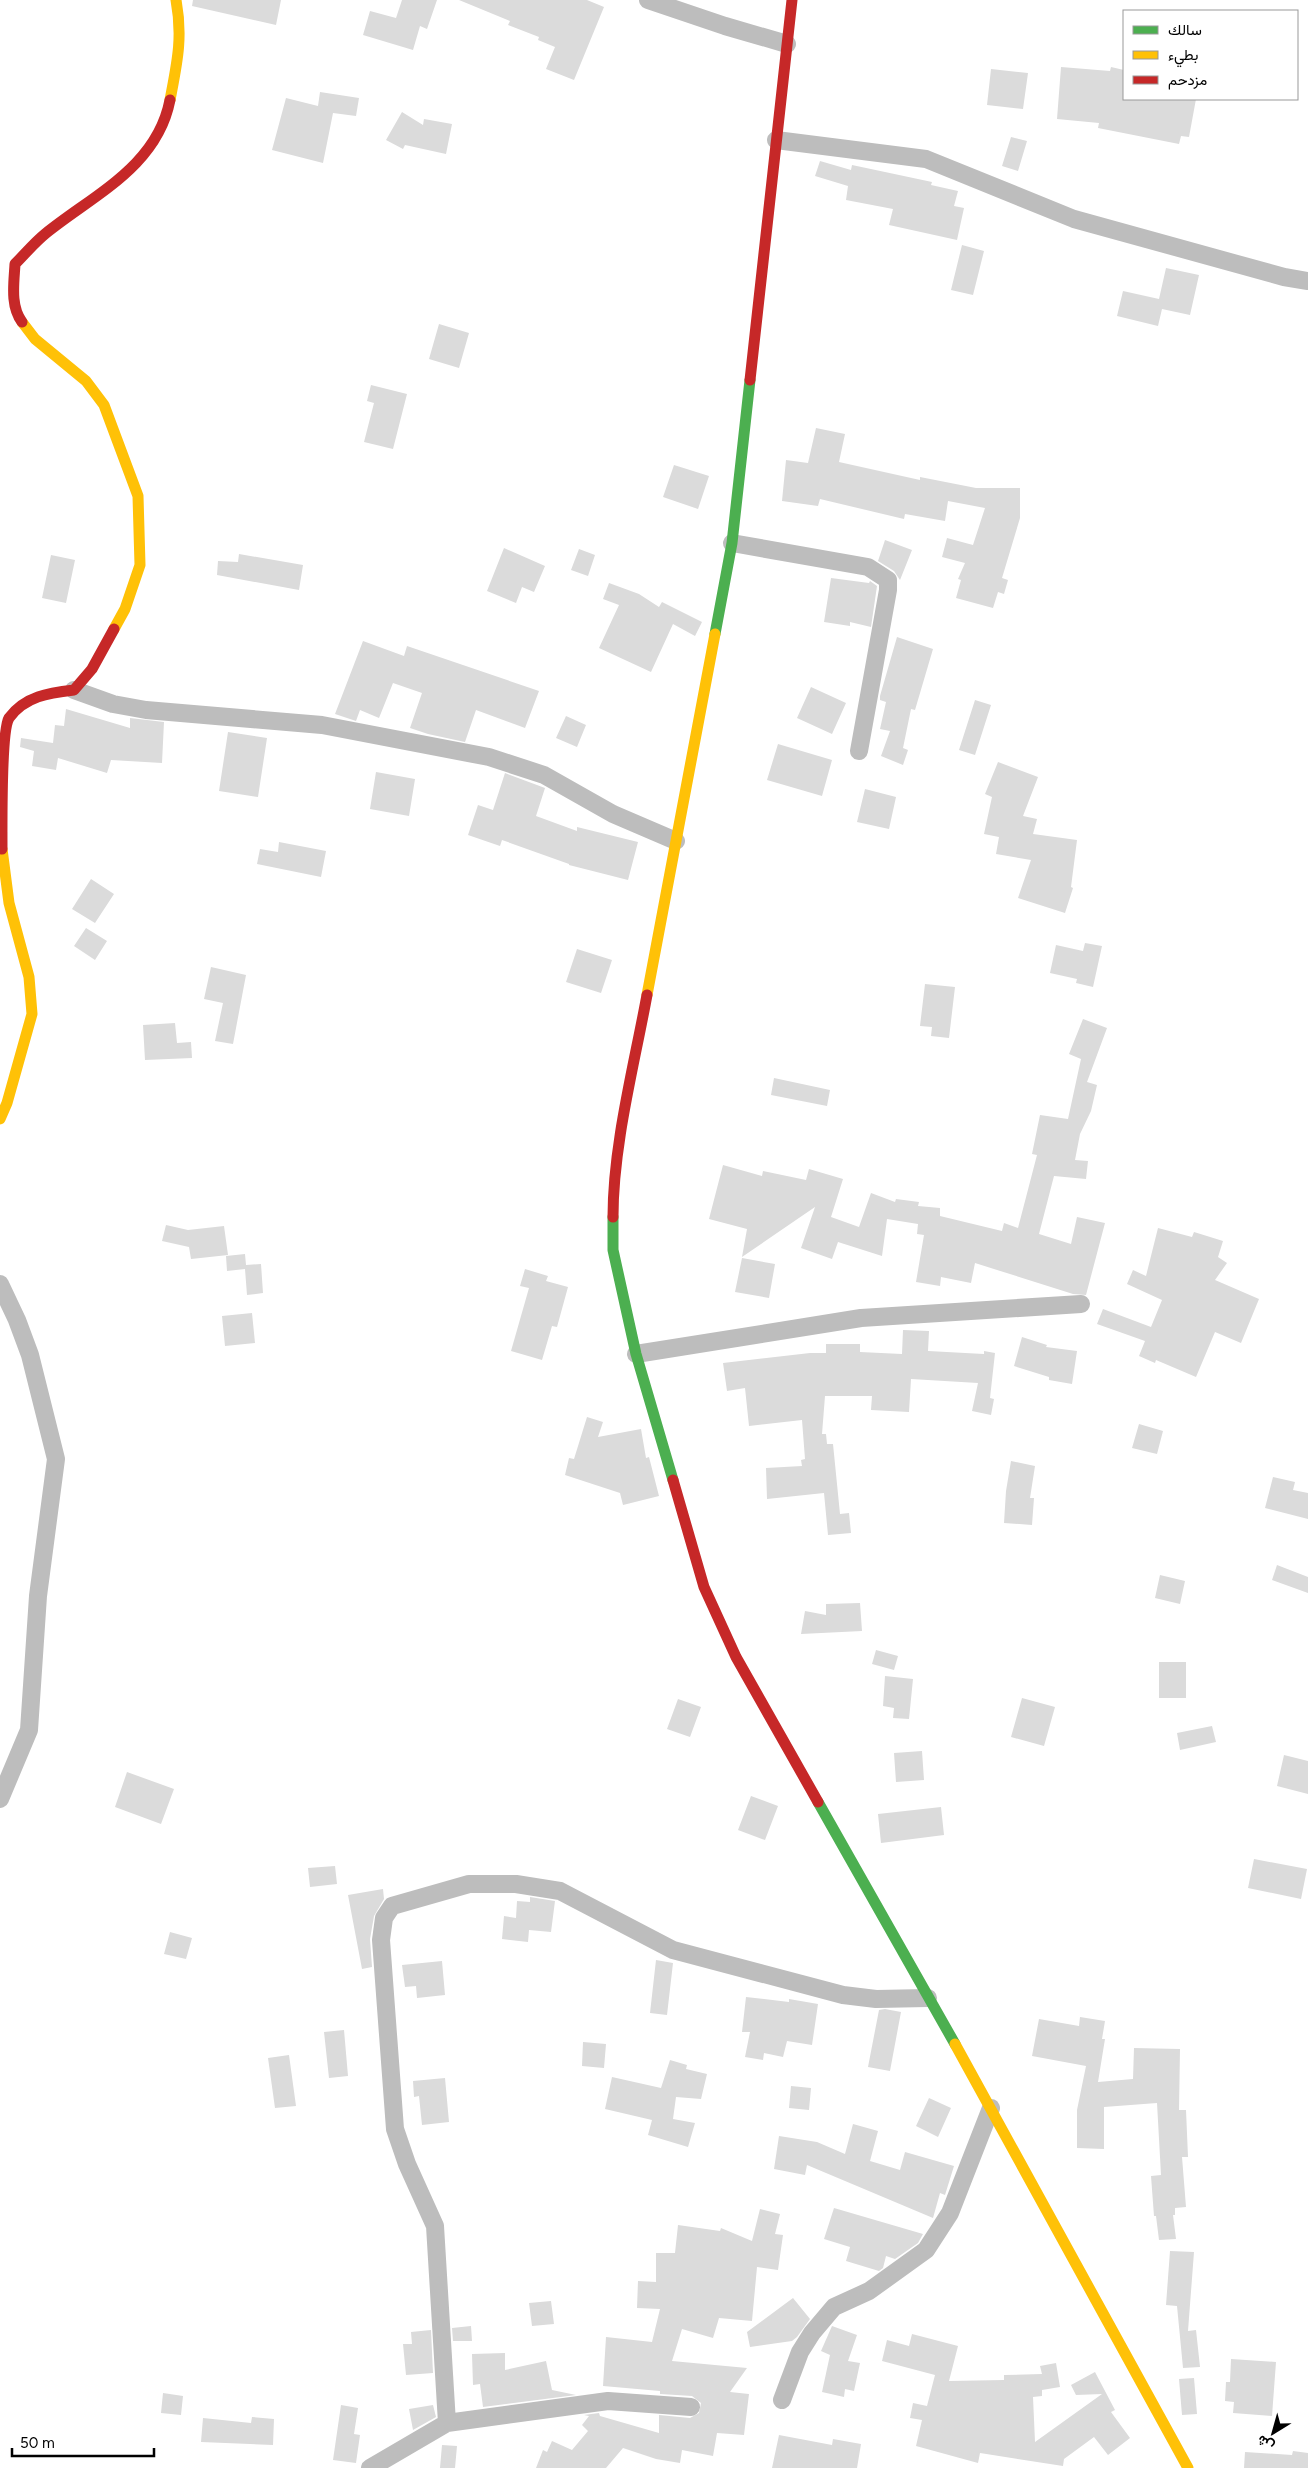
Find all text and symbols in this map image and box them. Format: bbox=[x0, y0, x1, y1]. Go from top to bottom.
legend bbox=[1123, 10, 1298, 100]
text: سالك bbox=[1168, 21, 1202, 39]
text: بطيء bbox=[1168, 46, 1198, 68]
text: مزدحم bbox=[1168, 71, 1207, 90]
north arrow bbox=[1248, 2408, 1298, 2458]
scale bar bbox=[12, 2426, 155, 2458]
text: ش bbox=[1254, 2431, 1277, 2455]
text: 50 m bbox=[20, 2434, 55, 2452]

